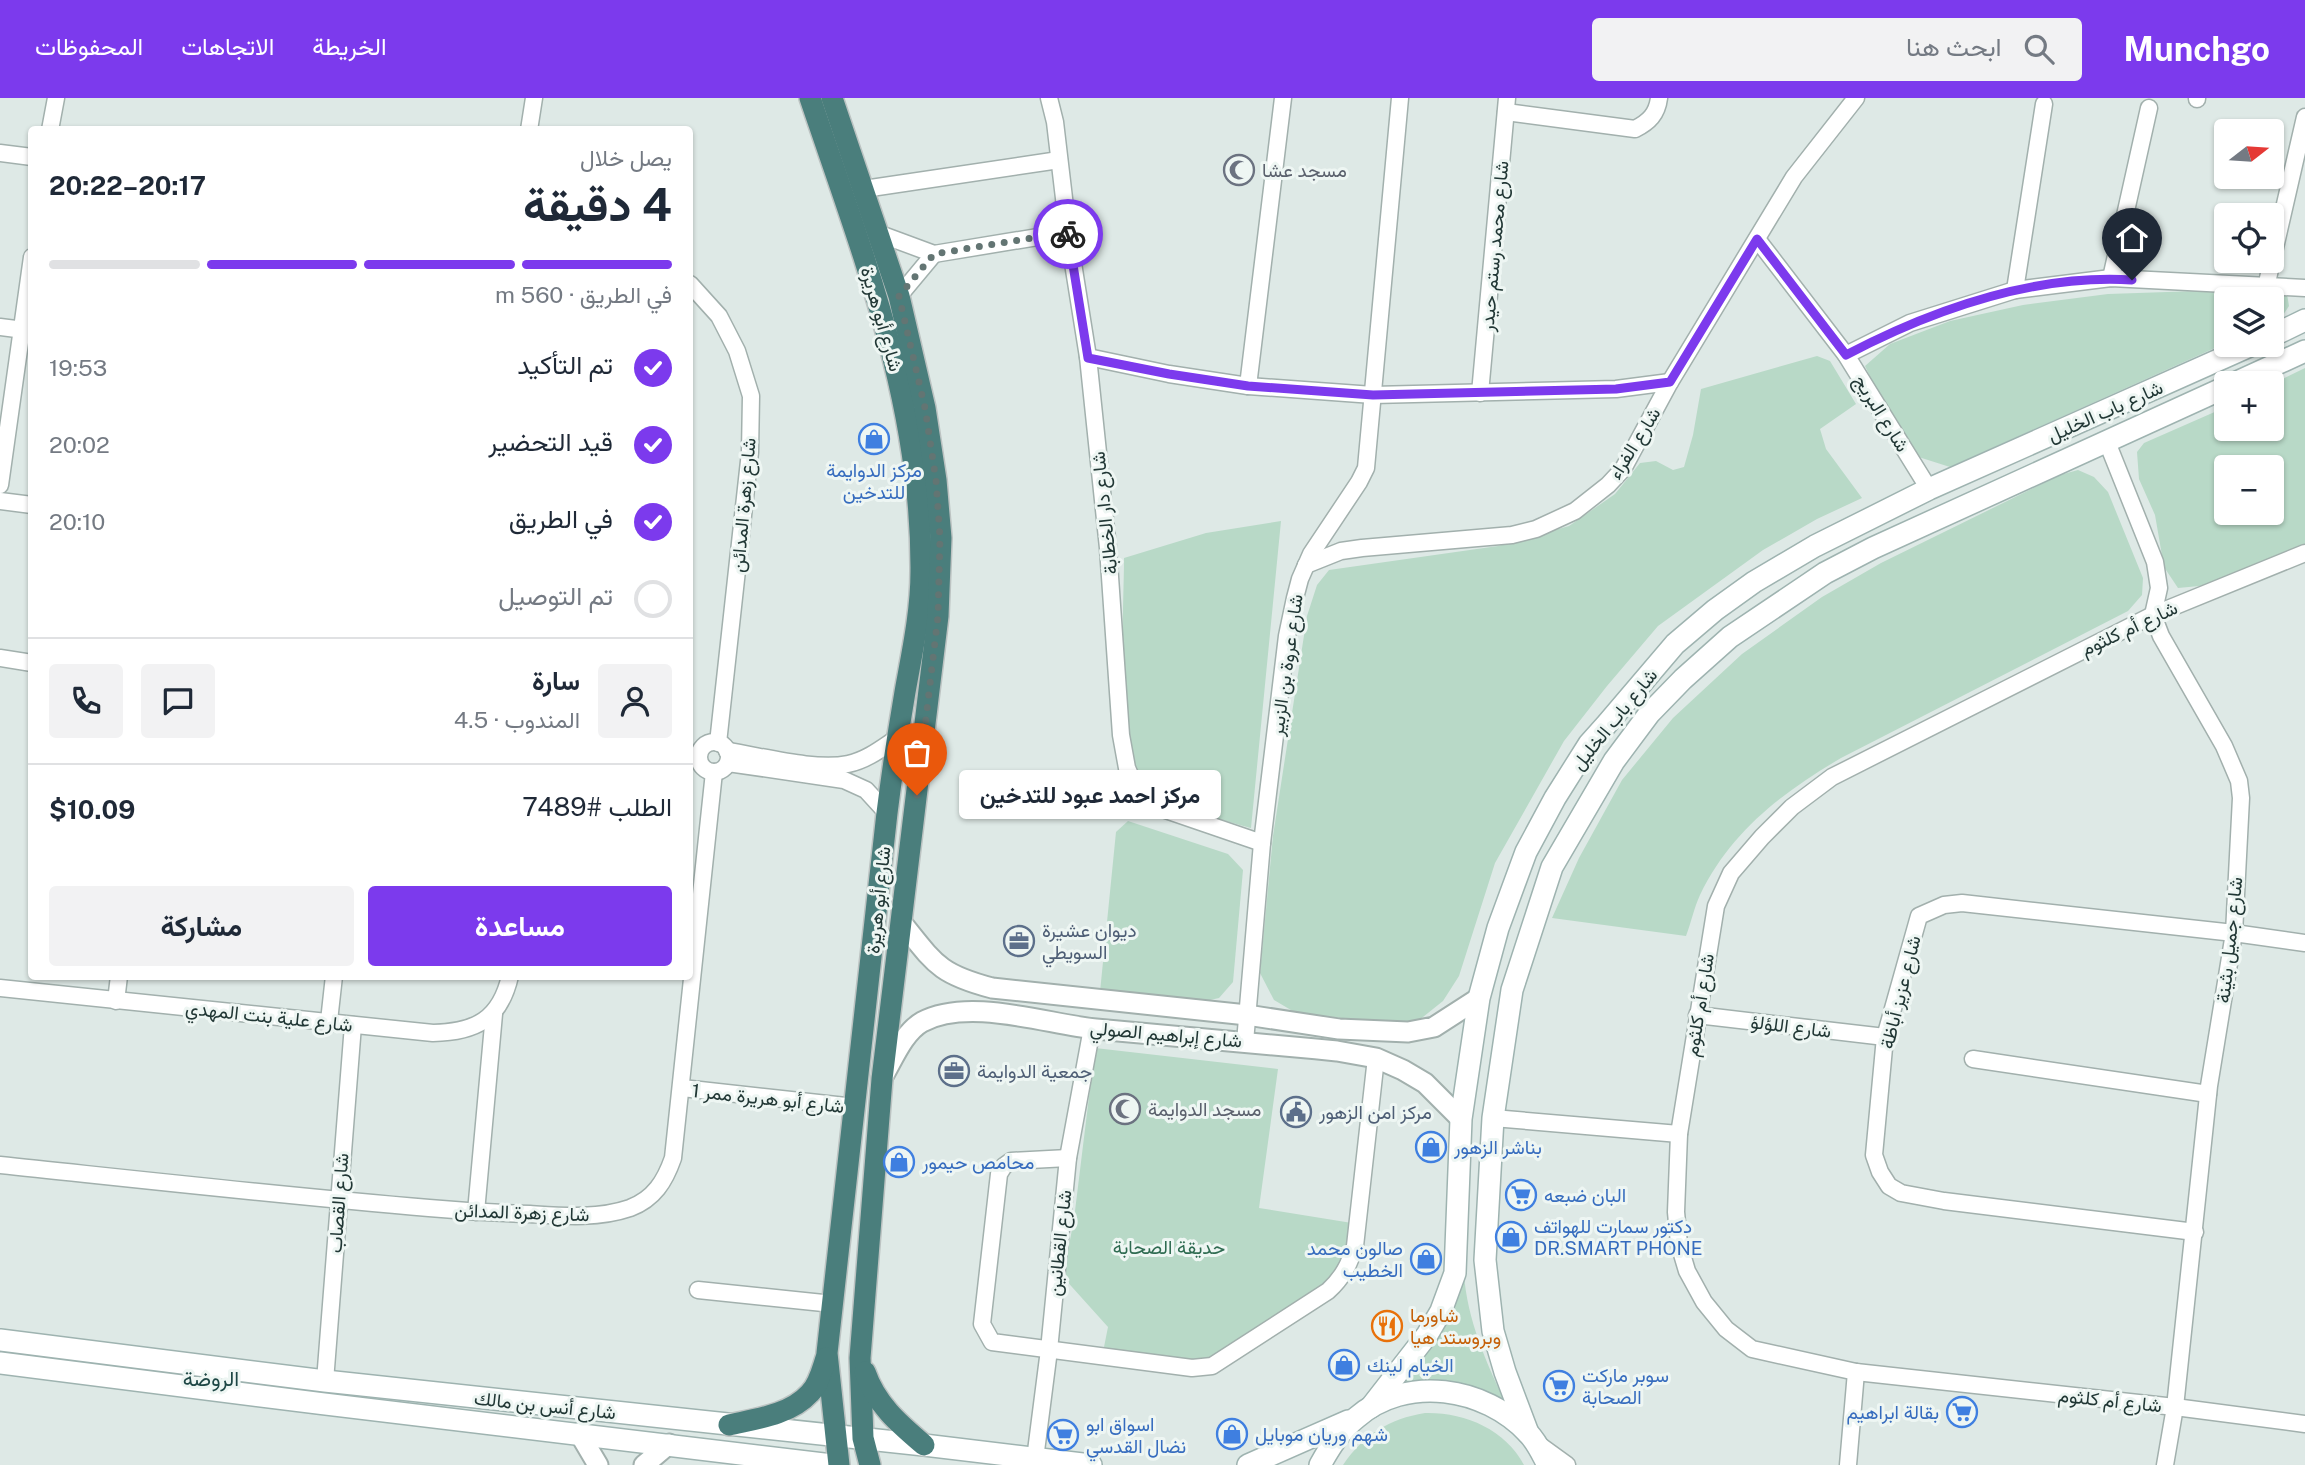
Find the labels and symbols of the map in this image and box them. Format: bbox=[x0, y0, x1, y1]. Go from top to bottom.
north arrow bbox=[2214, 119, 2284, 189]
mosque icon: مسجد عشا bbox=[1222, 153, 1256, 187]
place label: مسجد عشا bbox=[1262, 159, 1347, 182]
street label: شارع محمد رستم حيدر bbox=[1475, 160, 1514, 333]
courier bbox=[1033, 199, 1103, 269]
pin bbox=[2102, 208, 2162, 280]
street label: شارع أبو هريرة bbox=[855, 264, 907, 374]
street label: شارع البريج bbox=[1847, 370, 1914, 457]
street label: شارع باب الخليل bbox=[2044, 376, 2167, 448]
street label: شارع الفراء bbox=[1603, 403, 1666, 484]
shop icon: مركز الدوايمة للتدخين bbox=[857, 422, 891, 456]
street label: شارع زهرة المدائن bbox=[726, 437, 762, 573]
street label: شارع دار الخطابة bbox=[1087, 450, 1123, 576]
place label: مركز الدوايمة للتدخين bbox=[826, 459, 922, 504]
street label: شارع عروة بن الزبير bbox=[1265, 593, 1309, 739]
street label: شارع أم كلثوم bbox=[2077, 596, 2182, 662]
street label: شارع باب الخليل bbox=[1566, 664, 1663, 775]
pin bbox=[887, 723, 947, 795]
callout: مركز احمد عبود للتدخين bbox=[959, 770, 1222, 820]
street label: شارع أبو هريرة bbox=[861, 845, 897, 955]
street label: شارع جميل بثينة bbox=[2211, 876, 2249, 1004]
place label: ديوان عشيرة السويطي bbox=[1042, 919, 1137, 968]
office icon: ديوان عشيرة السويطي bbox=[1002, 924, 1036, 958]
street label: شارع عزيز أباظة bbox=[1875, 933, 1927, 1051]
street label: شارع أم كلثوم bbox=[1680, 952, 1720, 1058]
street label: شارع علية بنت المهدي bbox=[184, 996, 354, 1041]
street label: شارع اللؤلؤ bbox=[1749, 1010, 1833, 1044]
street label: شارع إبراهيم الصولي bbox=[1089, 1016, 1243, 1057]
office icon: جمعية الدوايمة bbox=[937, 1054, 971, 1088]
place label: جمعية الدوايمة bbox=[977, 1060, 1092, 1083]
street label: شارع أبو هريرة ممر 1 bbox=[691, 1079, 845, 1119]
mosque icon: مسجد الدوايمة bbox=[1108, 1092, 1142, 1126]
public building icon: مركز امن الزهور bbox=[1279, 1095, 1313, 1129]
place label: مسجد الدوايمة bbox=[1148, 1098, 1261, 1121]
place label: مركز امن الزهور bbox=[1318, 1101, 1432, 1124]
shop icon: بناشر الزهور bbox=[1414, 1130, 1448, 1164]
place label: بناشر الزهور bbox=[1453, 1136, 1542, 1159]
shop icon: محامص حيمور bbox=[882, 1145, 916, 1179]
place label: محامص حيمور bbox=[921, 1151, 1034, 1174]
street label: شارع القصاب bbox=[324, 1152, 354, 1254]
supermarket icon: البان ضبعه bbox=[1504, 1178, 1538, 1212]
place label: البان ضبعه bbox=[1544, 1184, 1626, 1207]
street label: شارع القطانين bbox=[1042, 1189, 1078, 1297]
street label: شارع زهرة المدائن bbox=[454, 1199, 590, 1227]
place label: دكتور سمارت للهواتف DR.SMART PHONE bbox=[1534, 1215, 1703, 1259]
shop icon: دكتور سمارت للهواتف DR.SMART PHONE bbox=[1494, 1220, 1528, 1254]
park label: حديقة الصحابة bbox=[1113, 1236, 1225, 1259]
place label: صالون محمد الخطيب bbox=[1307, 1237, 1403, 1282]
shop icon: صالون محمد الخطيب bbox=[1409, 1242, 1443, 1276]
place label: شاورما وبروستد هيا bbox=[1410, 1304, 1501, 1349]
restaurant icon: شاورما وبروستد هيا bbox=[1370, 1309, 1404, 1343]
shop icon: الخيام لينك bbox=[1327, 1348, 1361, 1382]
place label: الخيام لينك bbox=[1367, 1354, 1454, 1378]
place label: سوبر ماركت الصحابة bbox=[1582, 1364, 1669, 1409]
district label: الروضة bbox=[183, 1366, 239, 1392]
supermarket icon: سوبر ماركت الصحابة bbox=[1542, 1369, 1576, 1403]
street label: شارع أم كلثوم bbox=[2057, 1384, 2163, 1418]
street label: شارع أنس بن مالك bbox=[473, 1387, 617, 1425]
supermarket icon: بقالة ابراهيم bbox=[1945, 1395, 1979, 1429]
place label: بقالة ابراهيم bbox=[1846, 1401, 1939, 1425]
place label: اسواق ابو نضال القدسي bbox=[1086, 1413, 1186, 1462]
shop icon: شهم وريان موبايل bbox=[1215, 1417, 1249, 1451]
supermarket icon: اسواق ابو نضال القدسي bbox=[1046, 1418, 1080, 1452]
place label: شهم وريان موبايل bbox=[1255, 1423, 1388, 1447]

